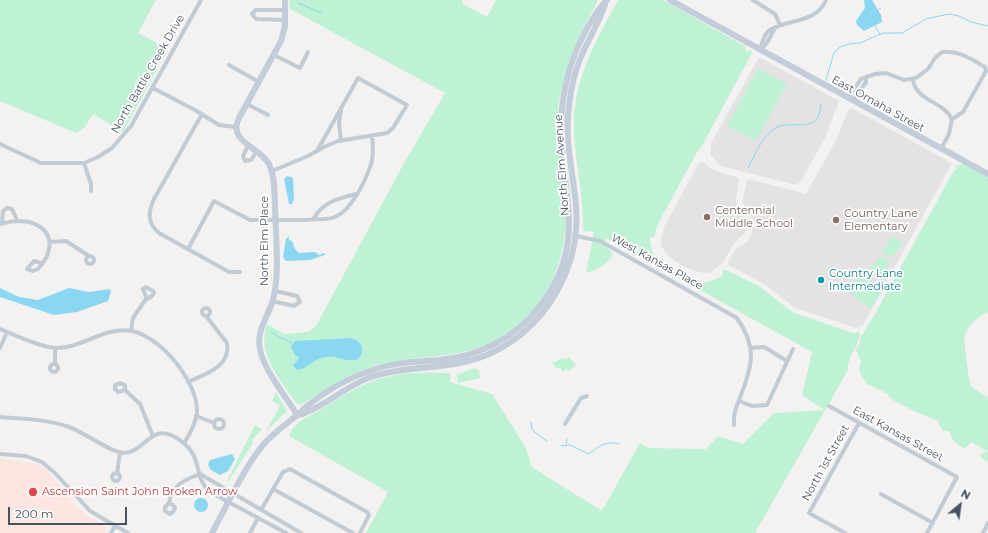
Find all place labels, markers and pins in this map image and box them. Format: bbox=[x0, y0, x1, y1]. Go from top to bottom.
place label: Centennial Middle School bbox=[715, 204, 793, 230]
place label: Country Lane Elementary bbox=[844, 207, 918, 233]
marker: Centennial Middle School bbox=[702, 212, 712, 222]
marker: Country Lane Elementary bbox=[831, 215, 841, 225]
place label: Country Lane Intermediate bbox=[829, 267, 903, 293]
marker: Country Lane Intermediate bbox=[816, 275, 826, 285]
place label: Ascension Saint John Broken Arrow bbox=[42, 485, 238, 499]
marker: Ascension Saint John Broken Arrow bbox=[27, 486, 39, 498]

